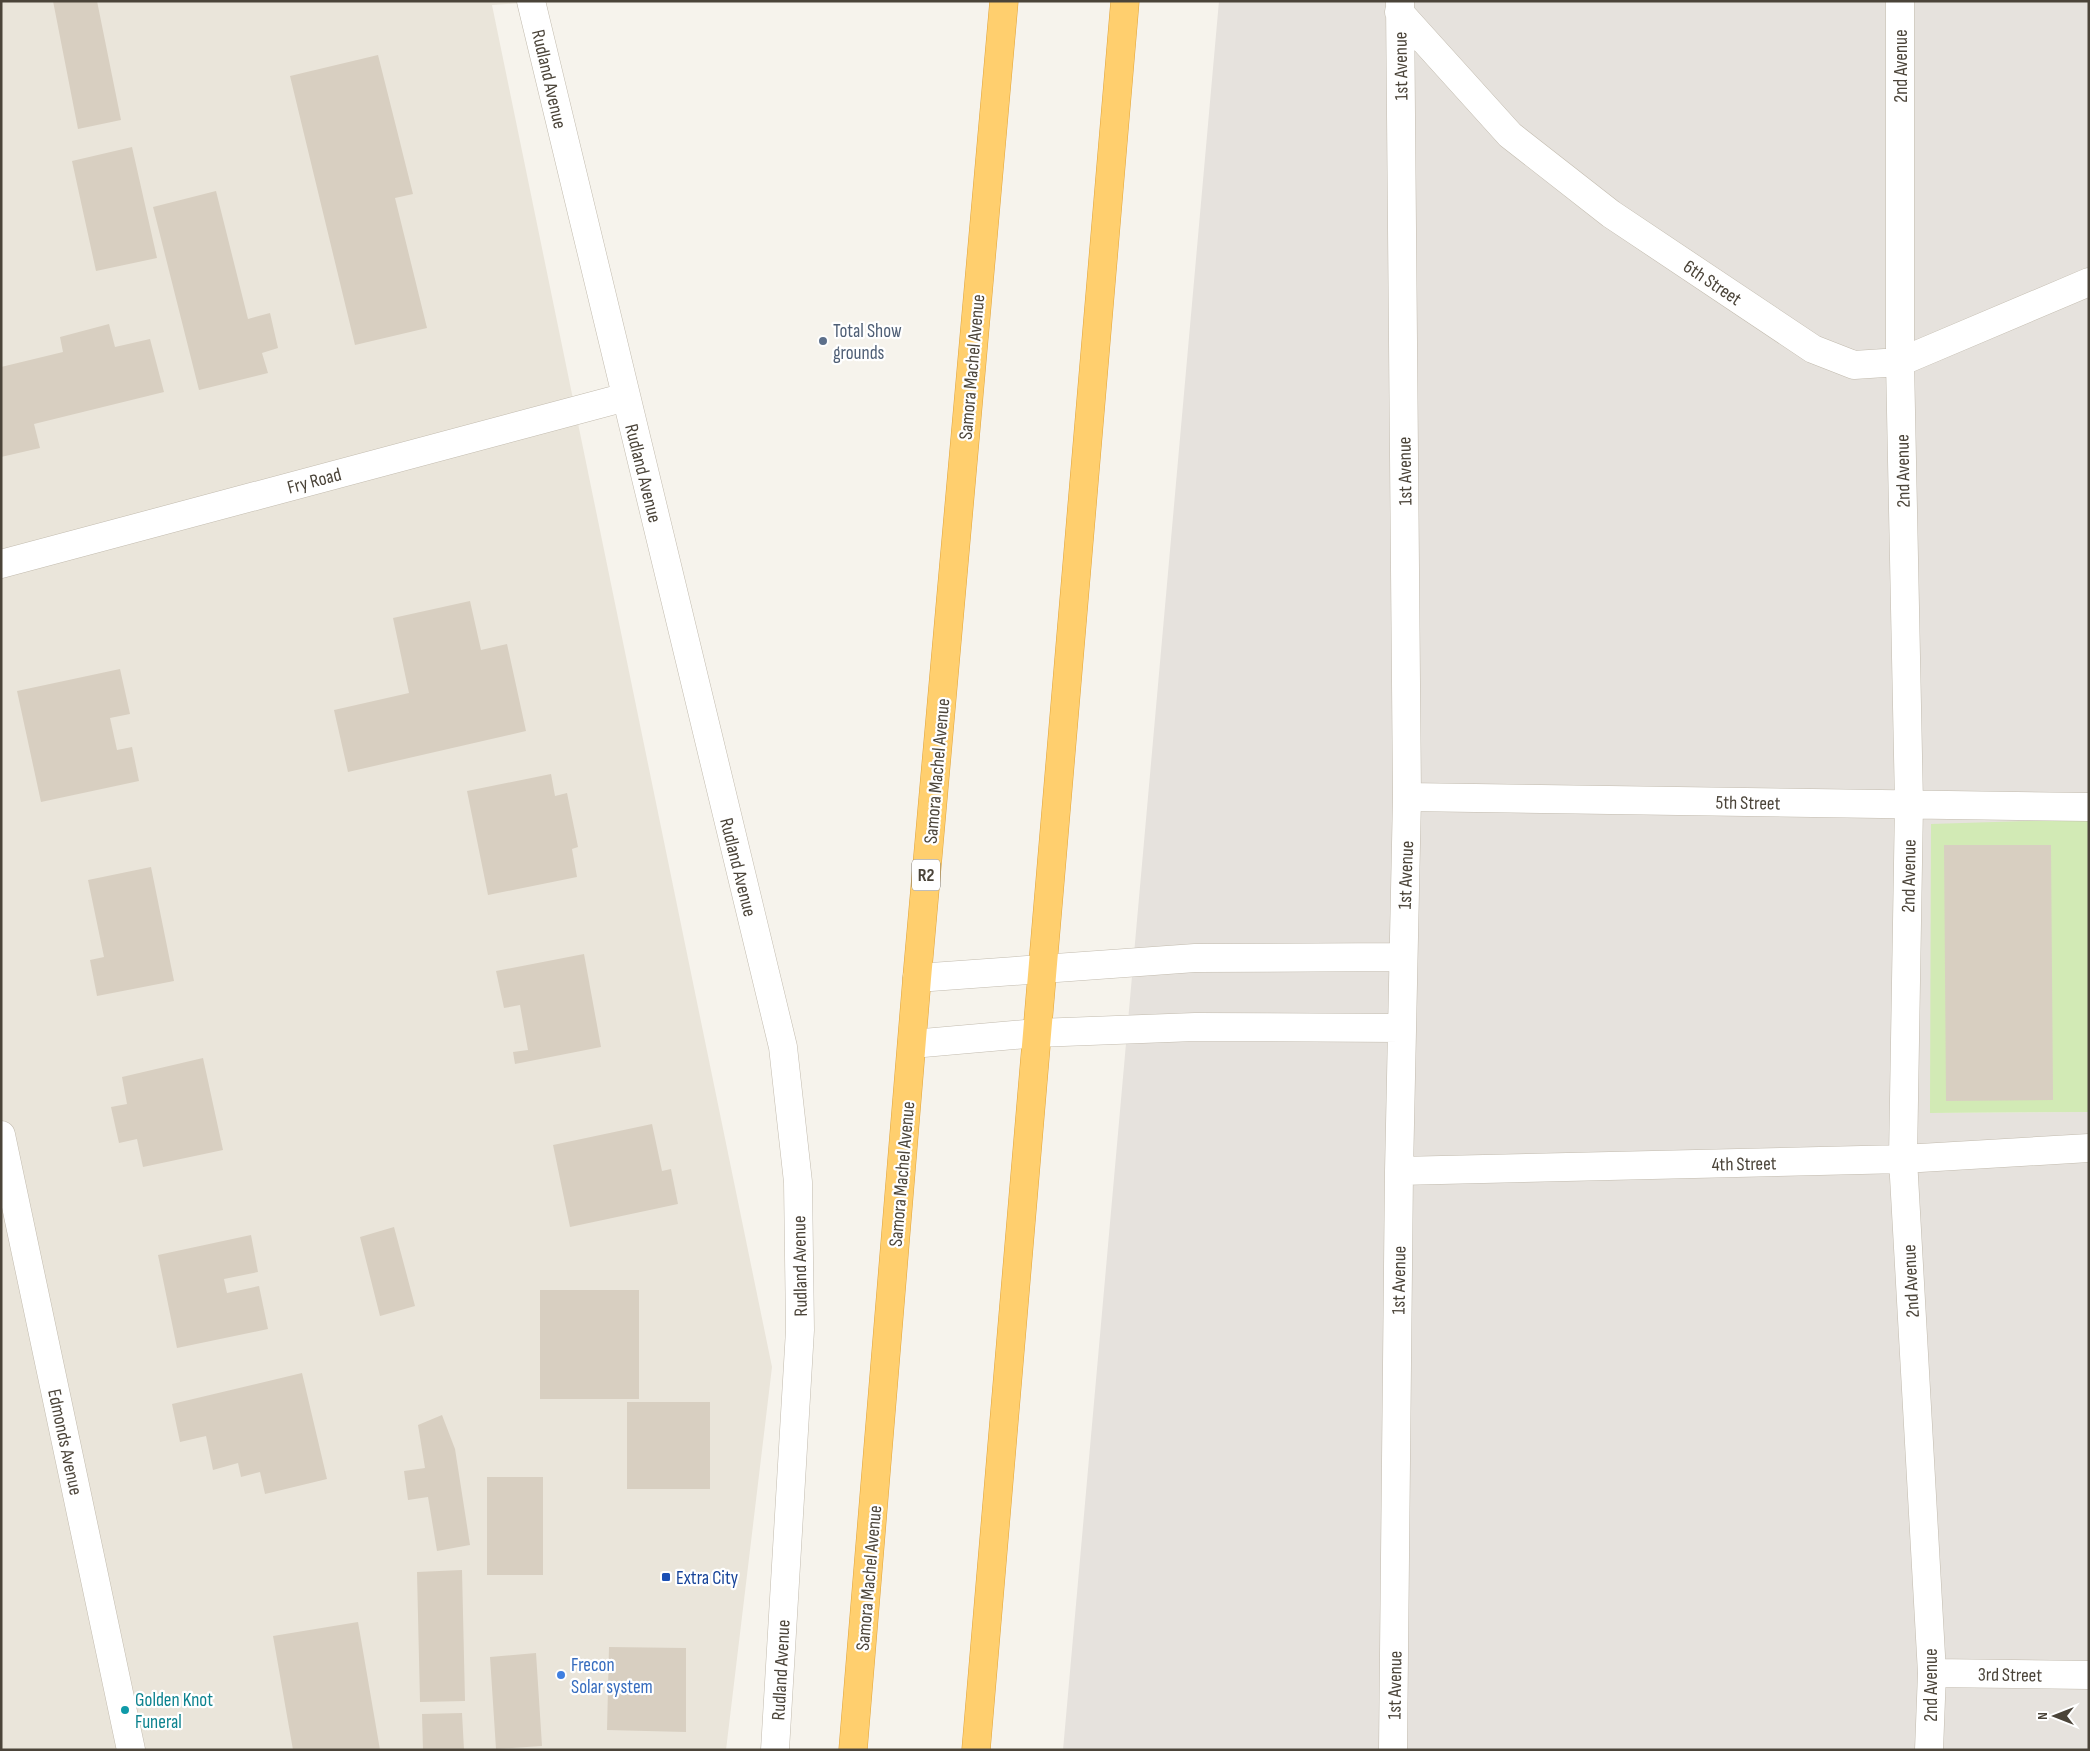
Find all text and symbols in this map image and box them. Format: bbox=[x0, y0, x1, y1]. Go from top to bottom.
street label: Rudland Avenue bbox=[526, 28, 571, 131]
street label: 2nd Avenue bbox=[1890, 29, 1913, 103]
street label: 1st Avenue bbox=[1389, 31, 1414, 101]
street label: 6th Street bbox=[1679, 255, 1746, 311]
street label: Samora Machel Avenue bbox=[955, 293, 990, 441]
place label: Total Show grounds bbox=[833, 320, 902, 365]
marker: Total Show grounds bbox=[817, 335, 829, 347]
street label: Rudland Avenue bbox=[619, 422, 666, 525]
street label: 2nd Avenue bbox=[1891, 434, 1916, 508]
street label: 1st Avenue bbox=[1393, 436, 1418, 506]
street label: Fry Road bbox=[285, 463, 344, 500]
street label: Samora Machel Avenue bbox=[920, 697, 955, 845]
street label: 5th Street bbox=[1715, 791, 1781, 816]
street label: Rudland Avenue bbox=[714, 816, 761, 919]
street label: 2nd Avenue bbox=[1897, 839, 1922, 913]
street label: 1st Avenue bbox=[1394, 840, 1419, 910]
road number: R2 bbox=[912, 860, 940, 890]
street label: Samora Machel Avenue bbox=[885, 1100, 920, 1248]
street label: 4th Street bbox=[1711, 1152, 1777, 1177]
street label: Rudland Avenue bbox=[788, 1215, 813, 1317]
street label: 2nd Avenue bbox=[1898, 1244, 1925, 1318]
street label: 1st Avenue bbox=[1387, 1245, 1412, 1315]
street label: Edmonds Avenue bbox=[42, 1387, 87, 1498]
street label: Samora Machel Avenue bbox=[852, 1504, 887, 1652]
place label: Extra City bbox=[676, 1567, 739, 1590]
marker: Extra City bbox=[660, 1571, 672, 1583]
street label: Rudland Avenue bbox=[767, 1619, 796, 1721]
street label: 2nd Avenue bbox=[1920, 1648, 1943, 1722]
street label: 1st Avenue bbox=[1383, 1650, 1408, 1720]
place label: Frecon Solar system bbox=[571, 1654, 653, 1699]
street label: 3rd Street bbox=[1978, 1663, 2042, 1688]
marker: Frecon Solar system bbox=[555, 1669, 567, 1681]
place label: Golden Knot Funeral bbox=[135, 1689, 213, 1734]
north arrow bbox=[2030, 1691, 2080, 1741]
marker: Golden Knot Funeral bbox=[119, 1704, 131, 1716]
text: N bbox=[2034, 1712, 2051, 1720]

